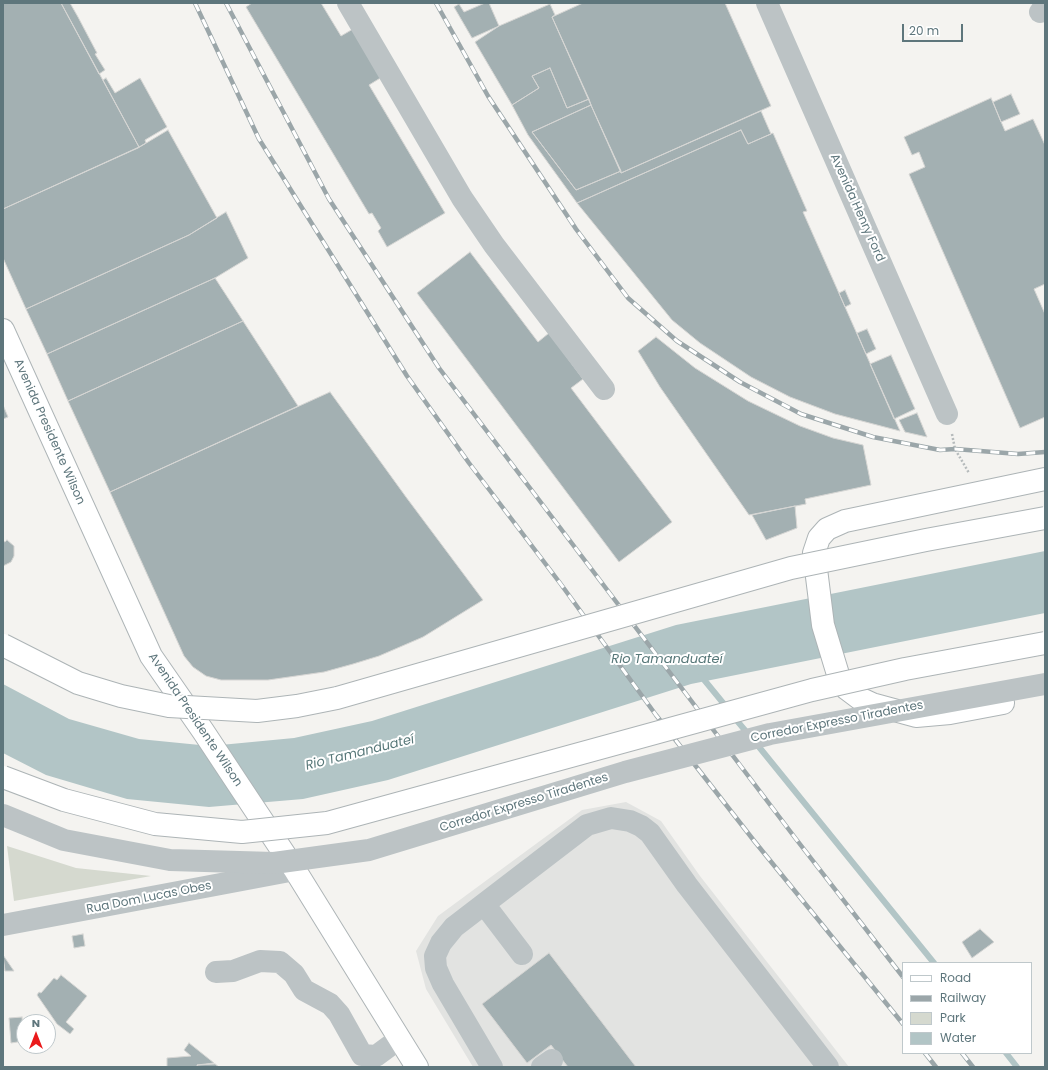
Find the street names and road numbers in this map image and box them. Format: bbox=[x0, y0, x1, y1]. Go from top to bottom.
street label: Avenida Henry Ford bbox=[827, 152, 887, 264]
street label: Avenida Presidente Wilson bbox=[10, 357, 88, 507]
street label: Avenida Presidente Wilson bbox=[145, 651, 245, 789]
street label: Corredor Expresso Tiradentes bbox=[749, 698, 925, 746]
street label: Corredor Expresso Tiradentes bbox=[438, 770, 610, 836]
street label: Rua Dom Lucas Obes bbox=[85, 879, 213, 917]

